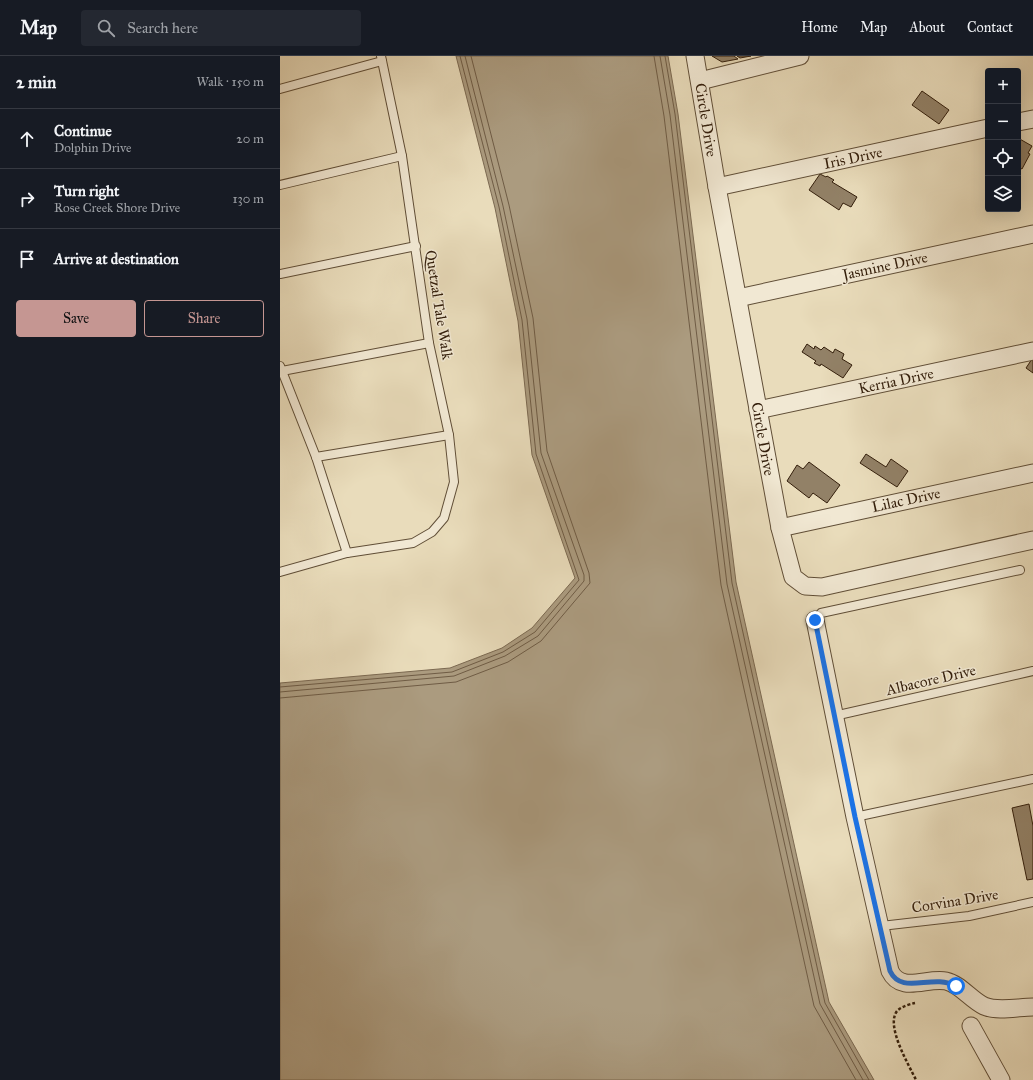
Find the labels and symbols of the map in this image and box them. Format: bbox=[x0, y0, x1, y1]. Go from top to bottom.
street label: Circle Drive bbox=[691, 82, 721, 158]
street label: Iris Drive bbox=[822, 143, 884, 173]
street label: Jasmine Drive bbox=[839, 248, 929, 285]
street label: Quetzal Tale Walk bbox=[421, 249, 457, 361]
street label: Kerria Drive bbox=[857, 364, 935, 398]
street label: Circle Drive bbox=[748, 401, 778, 477]
street label: Lilac Drive bbox=[870, 484, 942, 516]
route end bbox=[806, 611, 824, 629]
street label: Albacore Drive bbox=[883, 661, 978, 699]
street label: Corvina Drive bbox=[910, 885, 1000, 917]
route start bbox=[947, 977, 965, 995]

